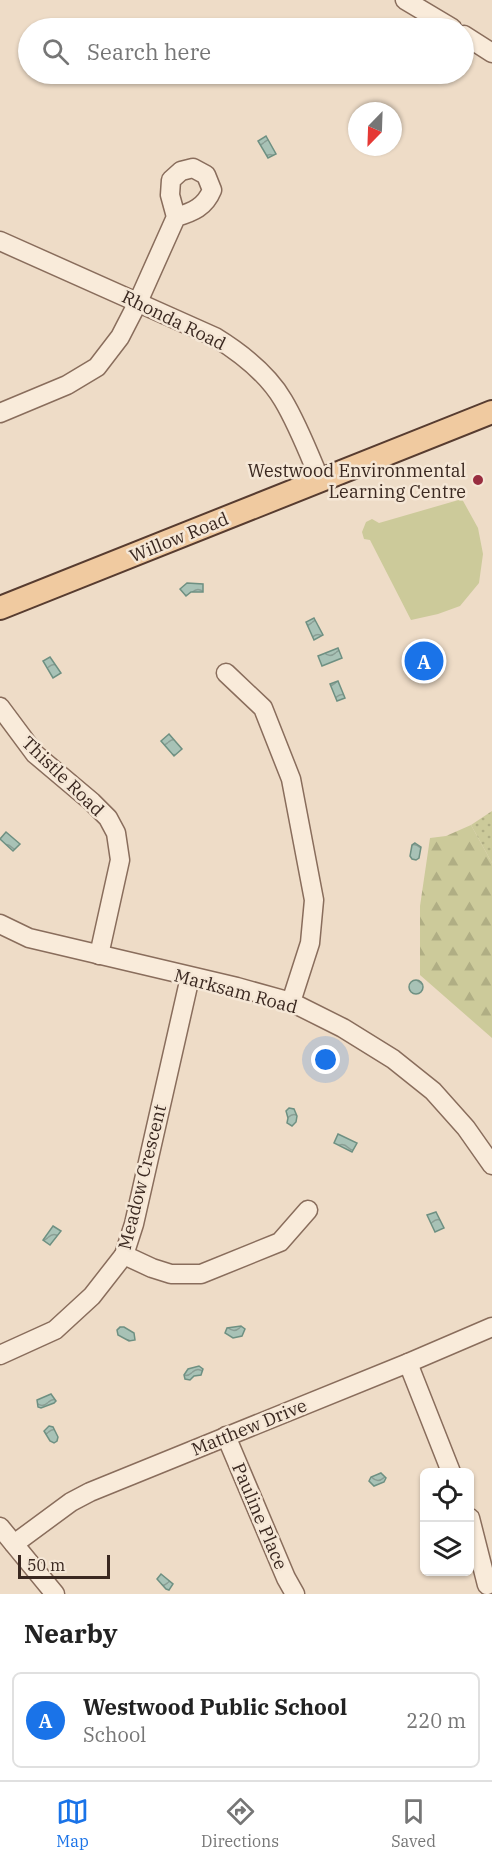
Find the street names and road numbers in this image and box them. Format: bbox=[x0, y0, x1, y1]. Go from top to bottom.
street label: Rhonda Road bbox=[118, 285, 230, 355]
street label: Willow Road bbox=[126, 507, 232, 567]
street label: Thistle Road bbox=[17, 731, 109, 821]
street label: Marksam Road bbox=[172, 963, 300, 1019]
street label: Meadow Crescent bbox=[113, 1102, 171, 1252]
street label: Matthew Drive bbox=[188, 1393, 310, 1461]
street label: Pauline Place bbox=[227, 1459, 293, 1573]

